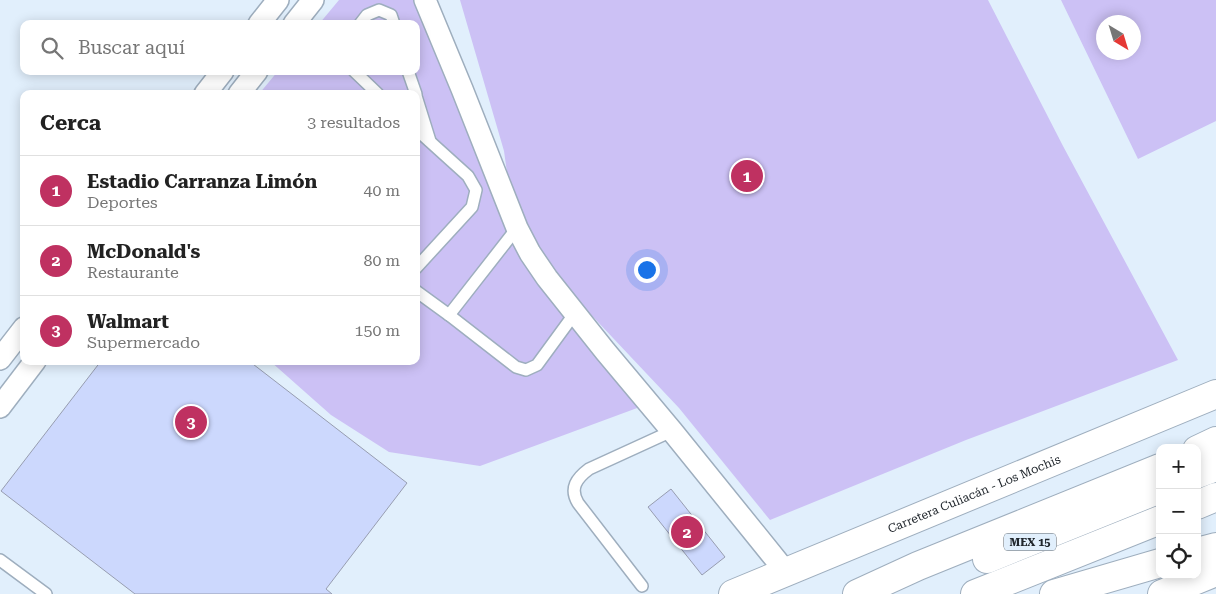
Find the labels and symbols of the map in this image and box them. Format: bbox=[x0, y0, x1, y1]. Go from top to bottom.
north arrow bbox=[1096, 15, 1141, 60]
pin: 1 bbox=[731, 157, 763, 195]
your location bbox=[634, 257, 660, 283]
pin: 3 bbox=[175, 403, 207, 441]
street label: Carretera Culiacán - Los Mochis bbox=[886, 452, 1063, 536]
pin: 2 bbox=[671, 513, 703, 551]
road number: MEX 15 bbox=[1004, 534, 1056, 550]

